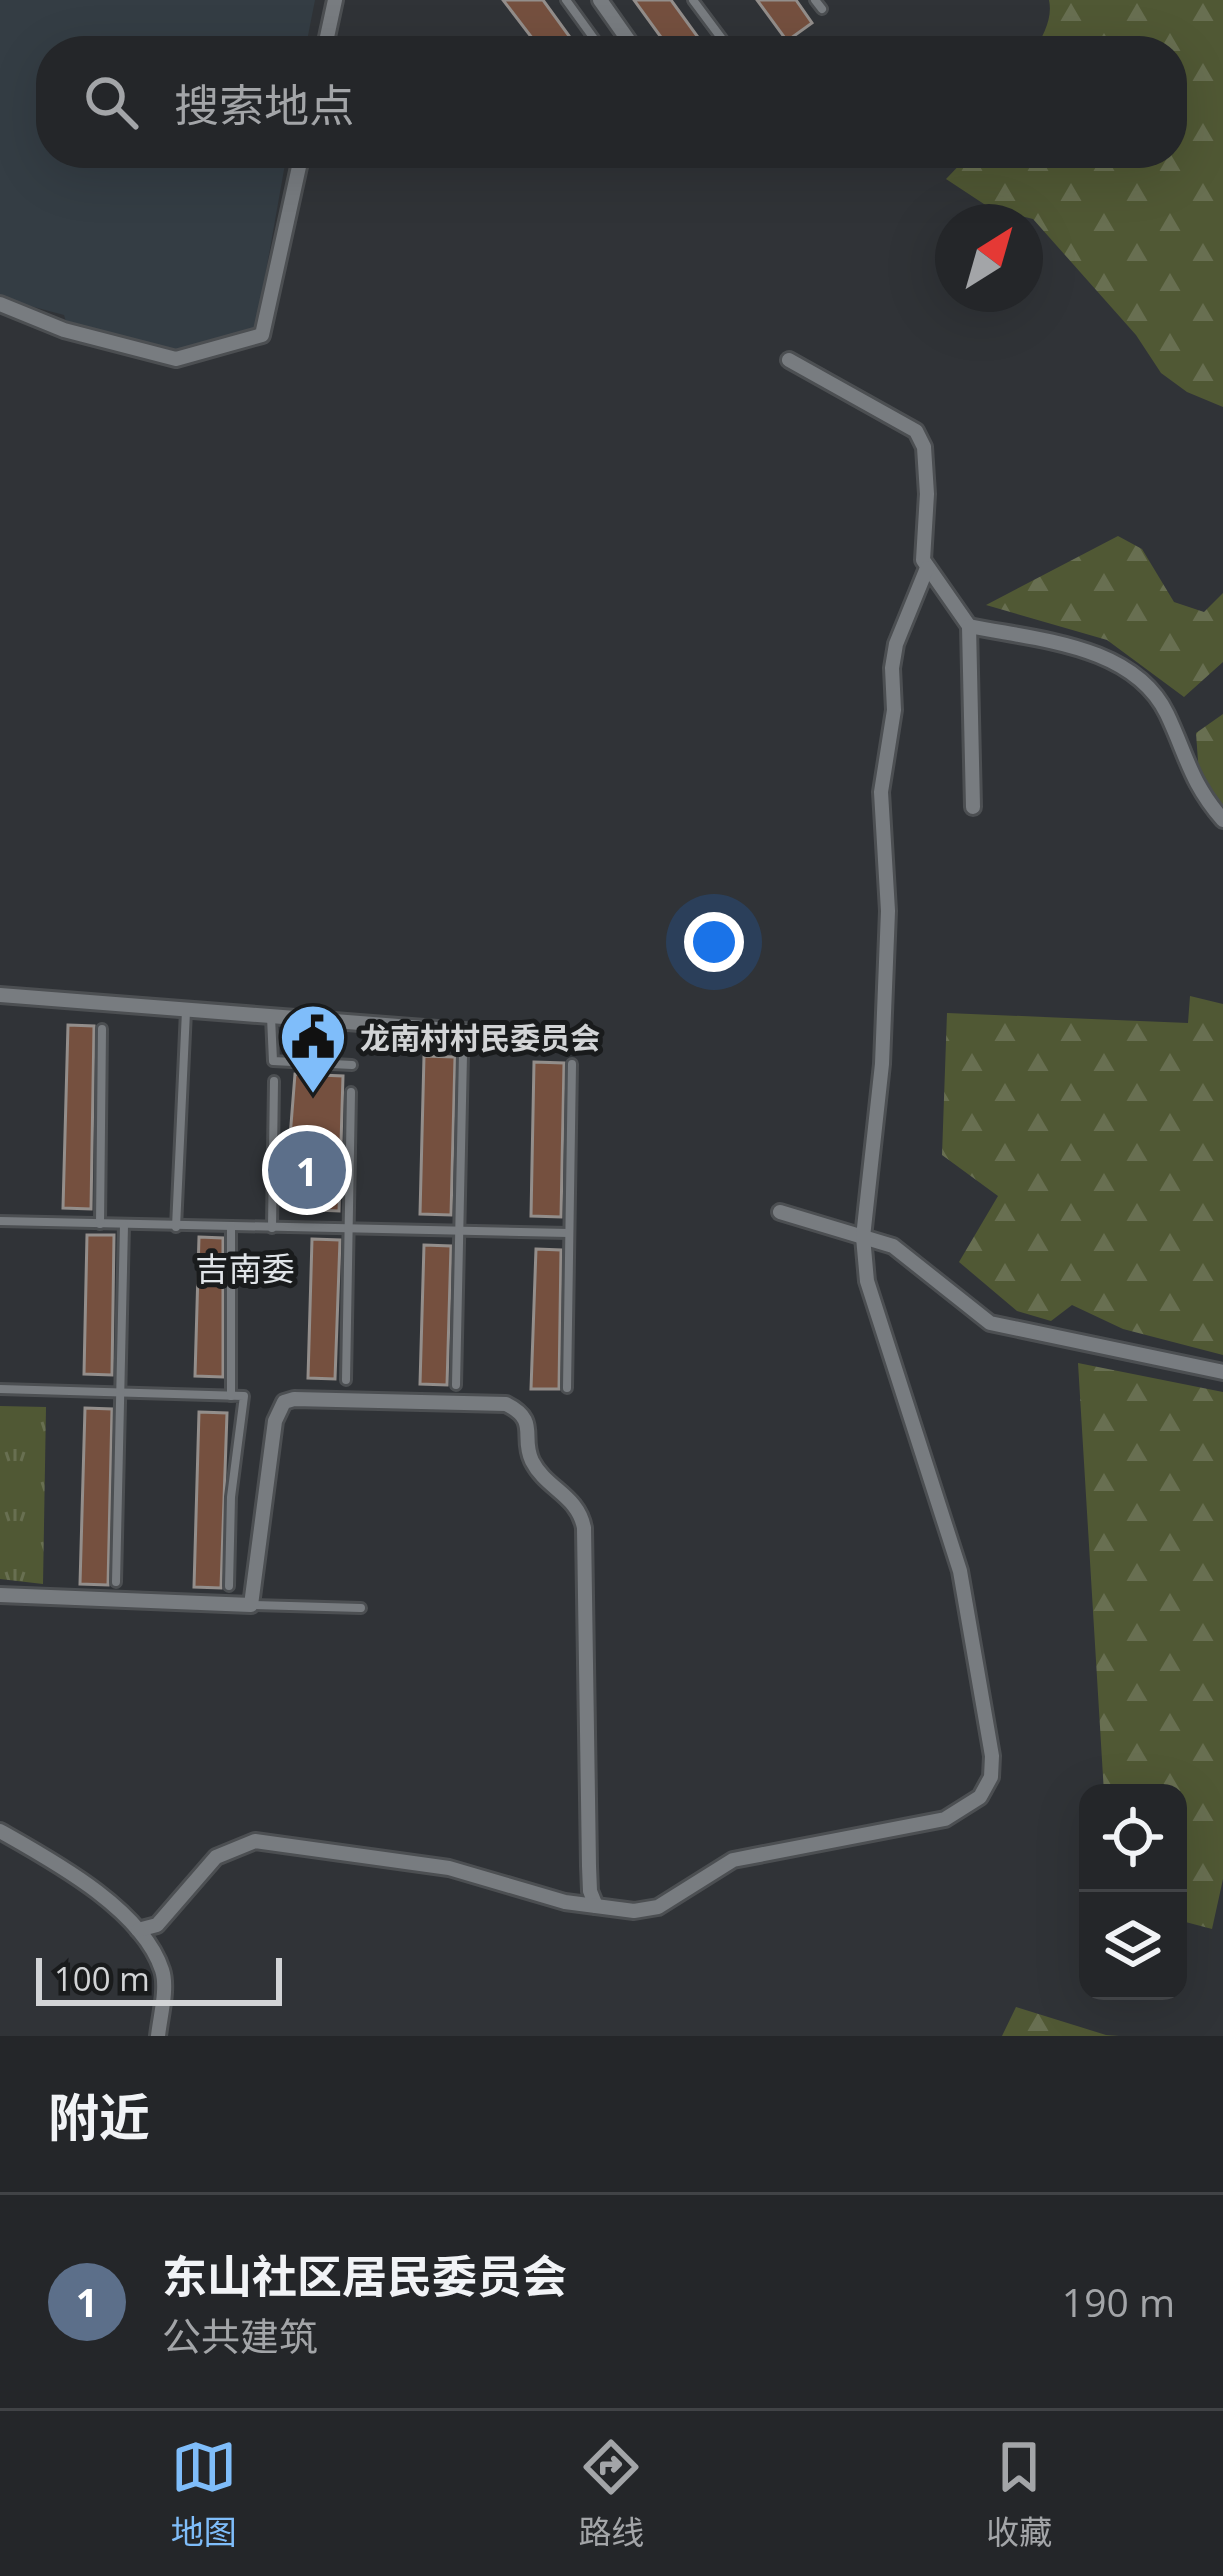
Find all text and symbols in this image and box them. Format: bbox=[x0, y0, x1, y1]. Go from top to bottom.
search box bbox=[36, 36, 1187, 168]
icon: search bbox=[78, 69, 144, 135]
text: 搜索地点 bbox=[174, 74, 354, 135]
north arrow bbox=[935, 204, 1043, 312]
your location bbox=[684, 912, 744, 972]
public building icon: 龙南村村民委员会 bbox=[278, 1002, 348, 1096]
place label: 龙南村村民委员会 bbox=[360, 1017, 600, 1058]
pin: 1 bbox=[268, 1125, 346, 1215]
district label: 吉南委 bbox=[196, 1246, 295, 1291]
map controls bbox=[1079, 1784, 1187, 2000]
button: locate bbox=[1079, 1784, 1187, 1892]
button: layers bbox=[1079, 1892, 1187, 2000]
scale bar bbox=[36, 1952, 282, 2005]
text: 100 m bbox=[54, 1956, 150, 2001]
text: 附近 bbox=[48, 2081, 150, 2151]
text: 东山社区居民委员会 bbox=[162, 2245, 567, 2306]
text: 1 bbox=[76, 2275, 98, 2328]
text: 190 m bbox=[1062, 2275, 1175, 2328]
text: 公共建筑 bbox=[162, 2309, 318, 2362]
tab: 地图 bbox=[171, 2434, 237, 2554]
tab: 路线 bbox=[578, 2434, 644, 2554]
tab: 收藏 bbox=[986, 2434, 1052, 2554]

